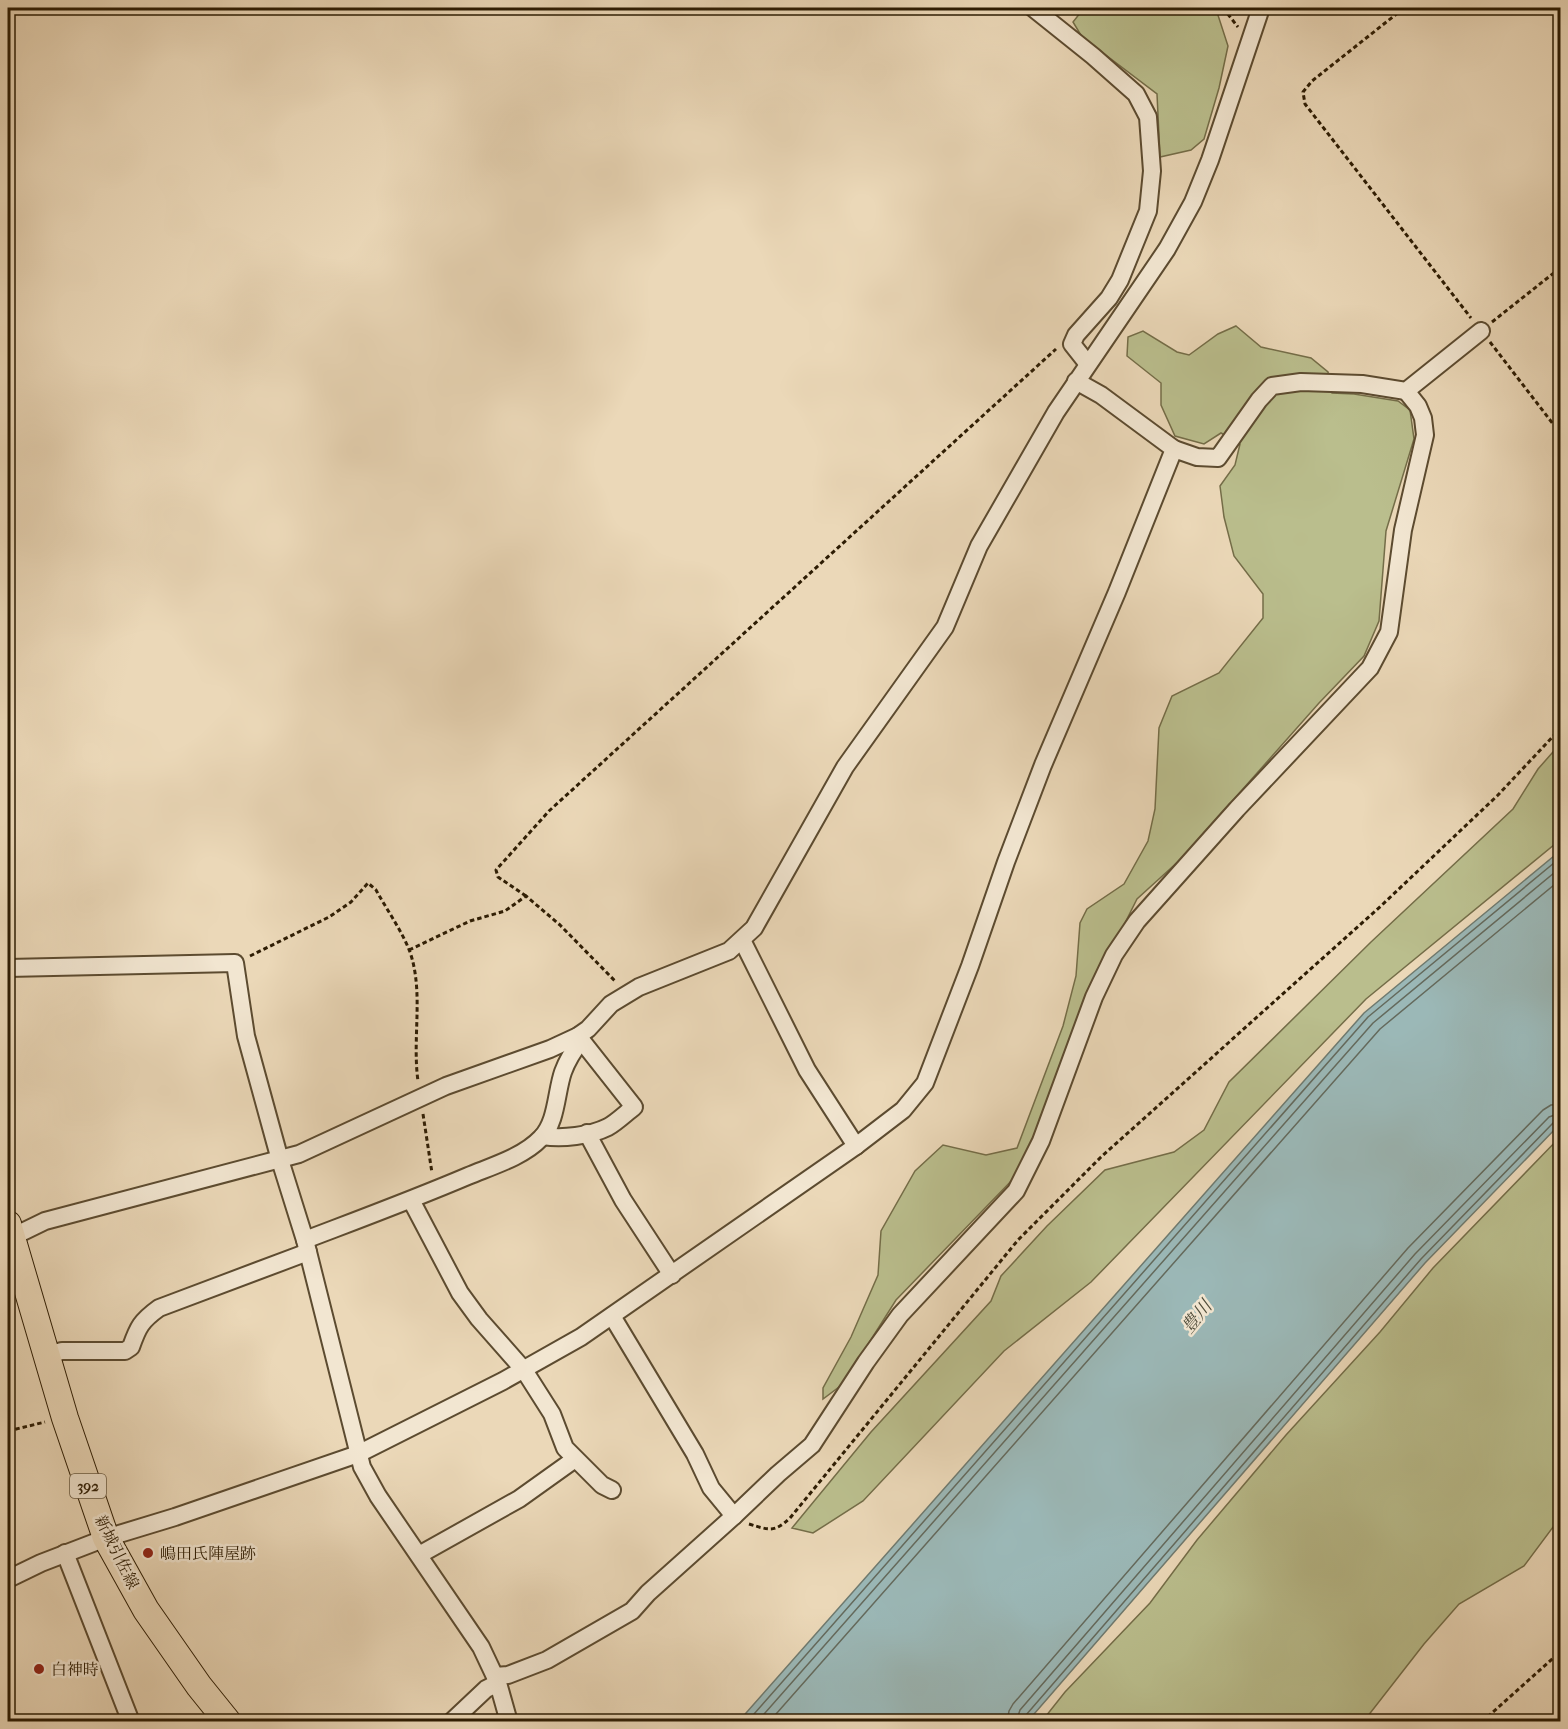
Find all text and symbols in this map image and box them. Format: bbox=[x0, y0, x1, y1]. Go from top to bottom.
water label: 豊川 bbox=[1178, 1295, 1218, 1338]
road number: 392 bbox=[70, 1474, 106, 1498]
street label: 新城引佐線 bbox=[91, 1512, 143, 1592]
place label: 嶋田氏陣屋跡 bbox=[160, 1544, 256, 1563]
marker: 嶋田氏陣屋跡 bbox=[141, 1546, 155, 1560]
place label: 白神時 bbox=[51, 1660, 99, 1679]
marker: 白神時 bbox=[32, 1662, 46, 1676]

